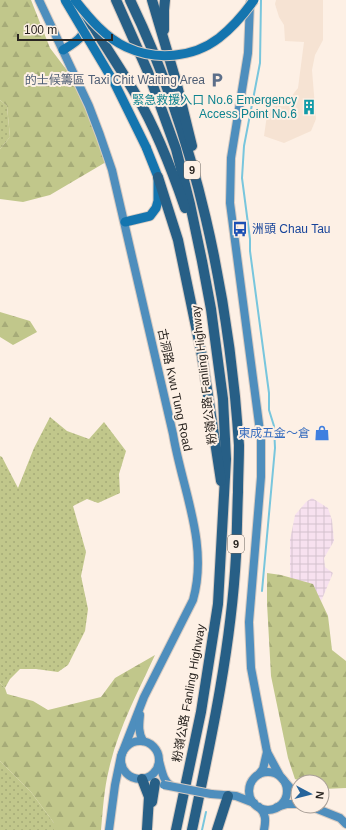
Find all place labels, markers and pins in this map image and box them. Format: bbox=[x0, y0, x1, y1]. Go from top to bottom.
parking icon: 的士候籌區 Taxi Chit Waiting Area bbox=[208, 71, 226, 89]
place label: 的士候籌區 Taxi Chit Waiting Area bbox=[25, 73, 205, 87]
place label: 緊急救援入口 No.6 Emergency Access Point No.6 bbox=[132, 93, 297, 121]
building icon: 緊急救援入口 No.6 Emergency Access Point No.6 bbox=[300, 98, 318, 116]
bus stop icon: 洲頭 Chau Tau bbox=[231, 220, 249, 238]
place label: 洲頭 Chau Tau bbox=[252, 222, 331, 236]
shop icon: 東成五金～倉 bbox=[313, 424, 331, 442]
place label: 東成五金～倉 bbox=[238, 426, 310, 440]

